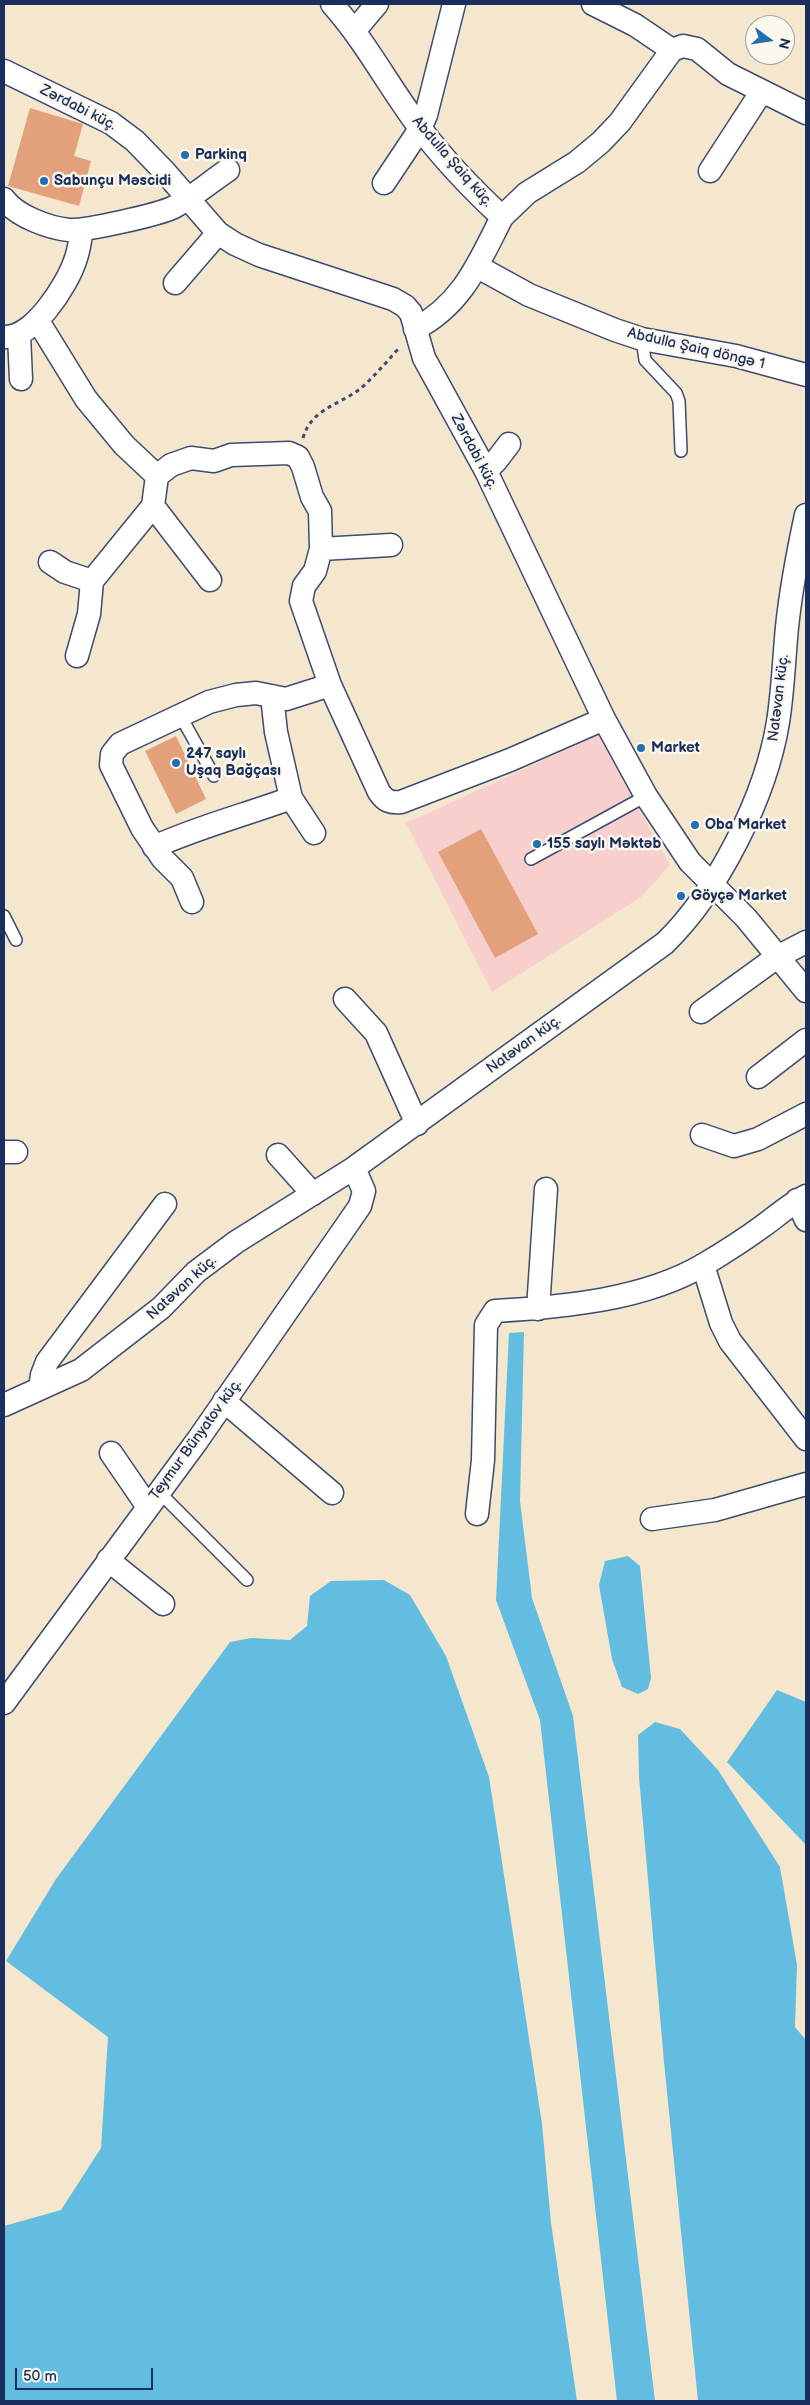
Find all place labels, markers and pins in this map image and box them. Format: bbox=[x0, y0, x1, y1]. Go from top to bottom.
place label: Parkinq bbox=[195, 146, 247, 164]
marker: Parkinq bbox=[179, 149, 191, 161]
place label: Sabunçu Məscidi bbox=[54, 172, 171, 190]
marker: Sabunçu Məscidi bbox=[38, 175, 50, 187]
place label: Market bbox=[651, 739, 700, 757]
marker: Market bbox=[635, 742, 647, 754]
place label: 247 saylı Uşaq Bağçası bbox=[186, 745, 281, 780]
marker: 247 saylı Uşaq Bağçası bbox=[170, 757, 182, 769]
place label: Oba Market bbox=[705, 816, 786, 834]
marker: Oba Market bbox=[689, 819, 701, 831]
place label: 155 saylı Məktəb bbox=[547, 835, 661, 853]
marker: 155 saylı Məktəb bbox=[531, 838, 543, 850]
place label: Göyçə Market bbox=[691, 887, 787, 905]
marker: Göyçə Market bbox=[675, 890, 687, 902]

